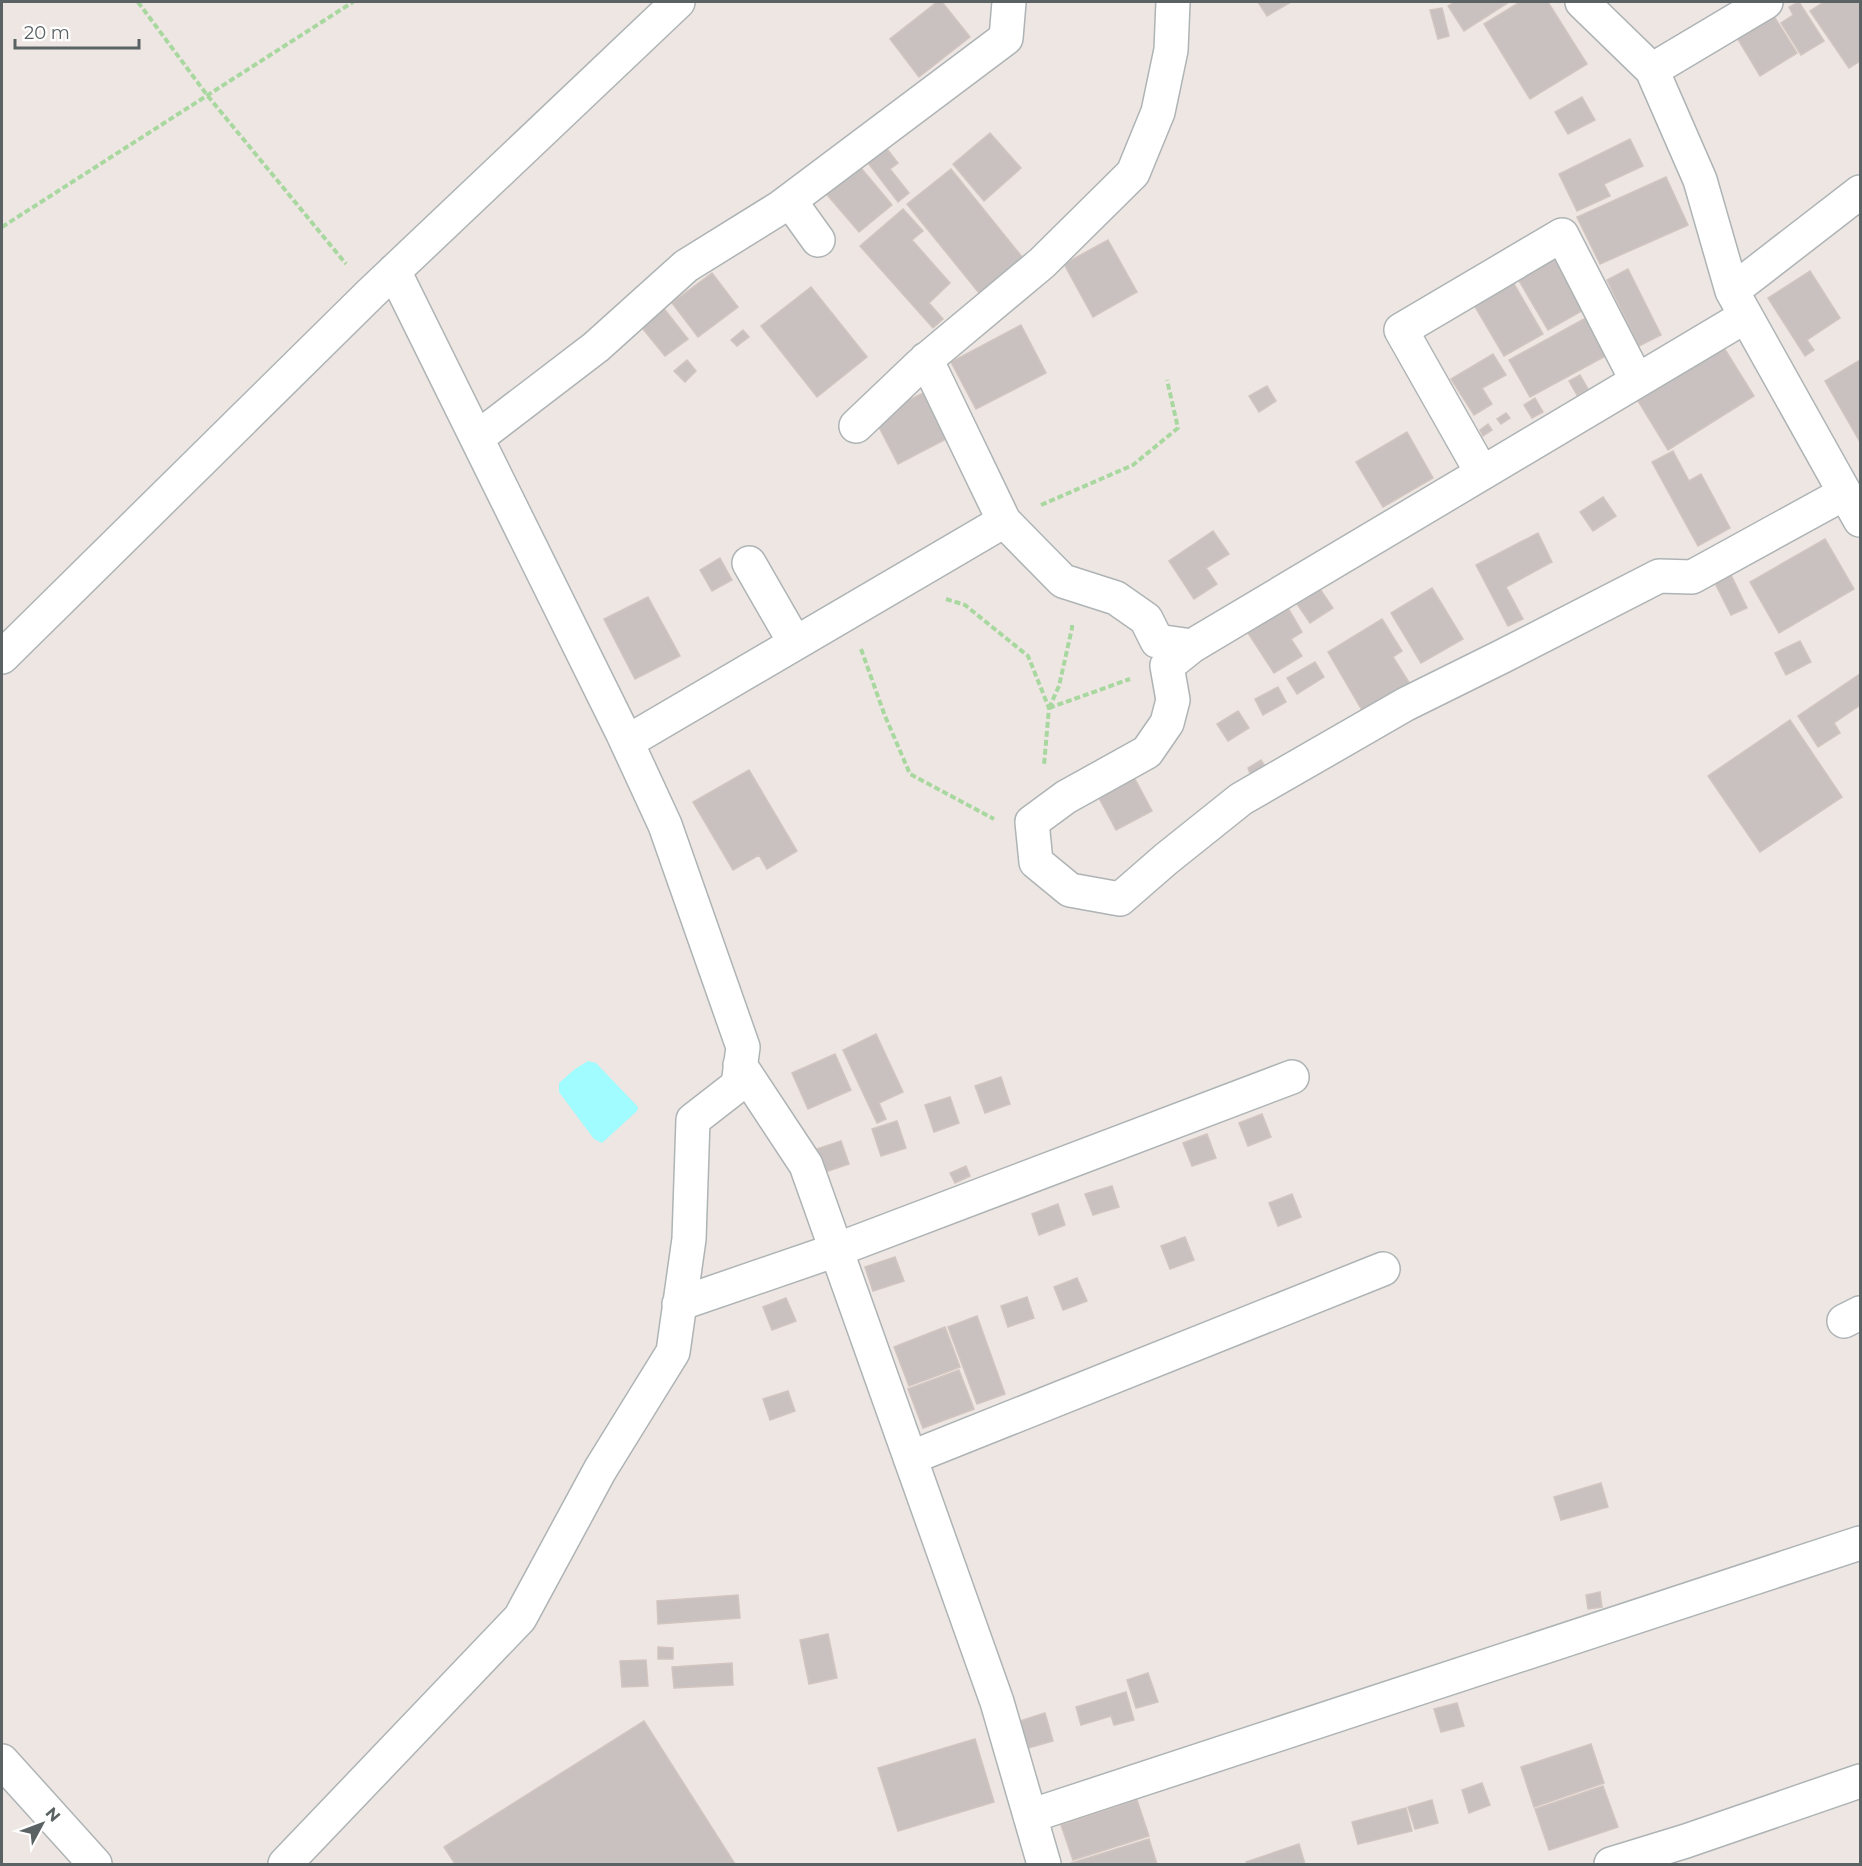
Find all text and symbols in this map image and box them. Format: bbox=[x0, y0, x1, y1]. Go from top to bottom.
scale bar bbox=[15, 12, 140, 50]
text: 20 m bbox=[24, 22, 70, 44]
north arrow bbox=[12, 1794, 72, 1854]
text: N bbox=[42, 1803, 64, 1826]

